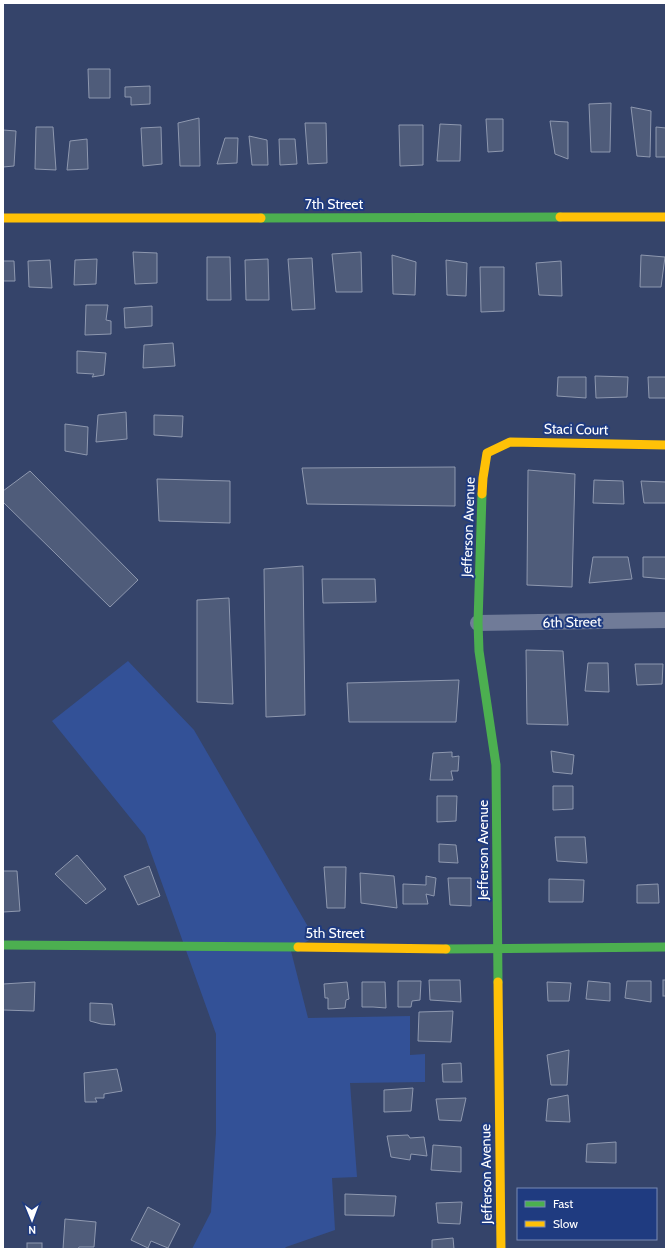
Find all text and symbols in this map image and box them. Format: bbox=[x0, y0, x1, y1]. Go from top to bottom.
street label: 7th Street bbox=[305, 195, 364, 213]
street label: Staci Court bbox=[544, 419, 609, 439]
street label: Jefferson Avenue bbox=[457, 477, 479, 578]
street label: 6th Street bbox=[542, 612, 602, 632]
street label: Jefferson Avenue bbox=[474, 800, 492, 901]
street label: 5th Street bbox=[305, 924, 365, 942]
street label: Jefferson Avenue bbox=[476, 1124, 496, 1225]
legend bbox=[517, 1188, 657, 1240]
text: Fast bbox=[553, 1196, 573, 1211]
north arrow bbox=[12, 1200, 52, 1240]
text: Slow bbox=[553, 1216, 578, 1231]
text: N bbox=[28, 1223, 36, 1237]

